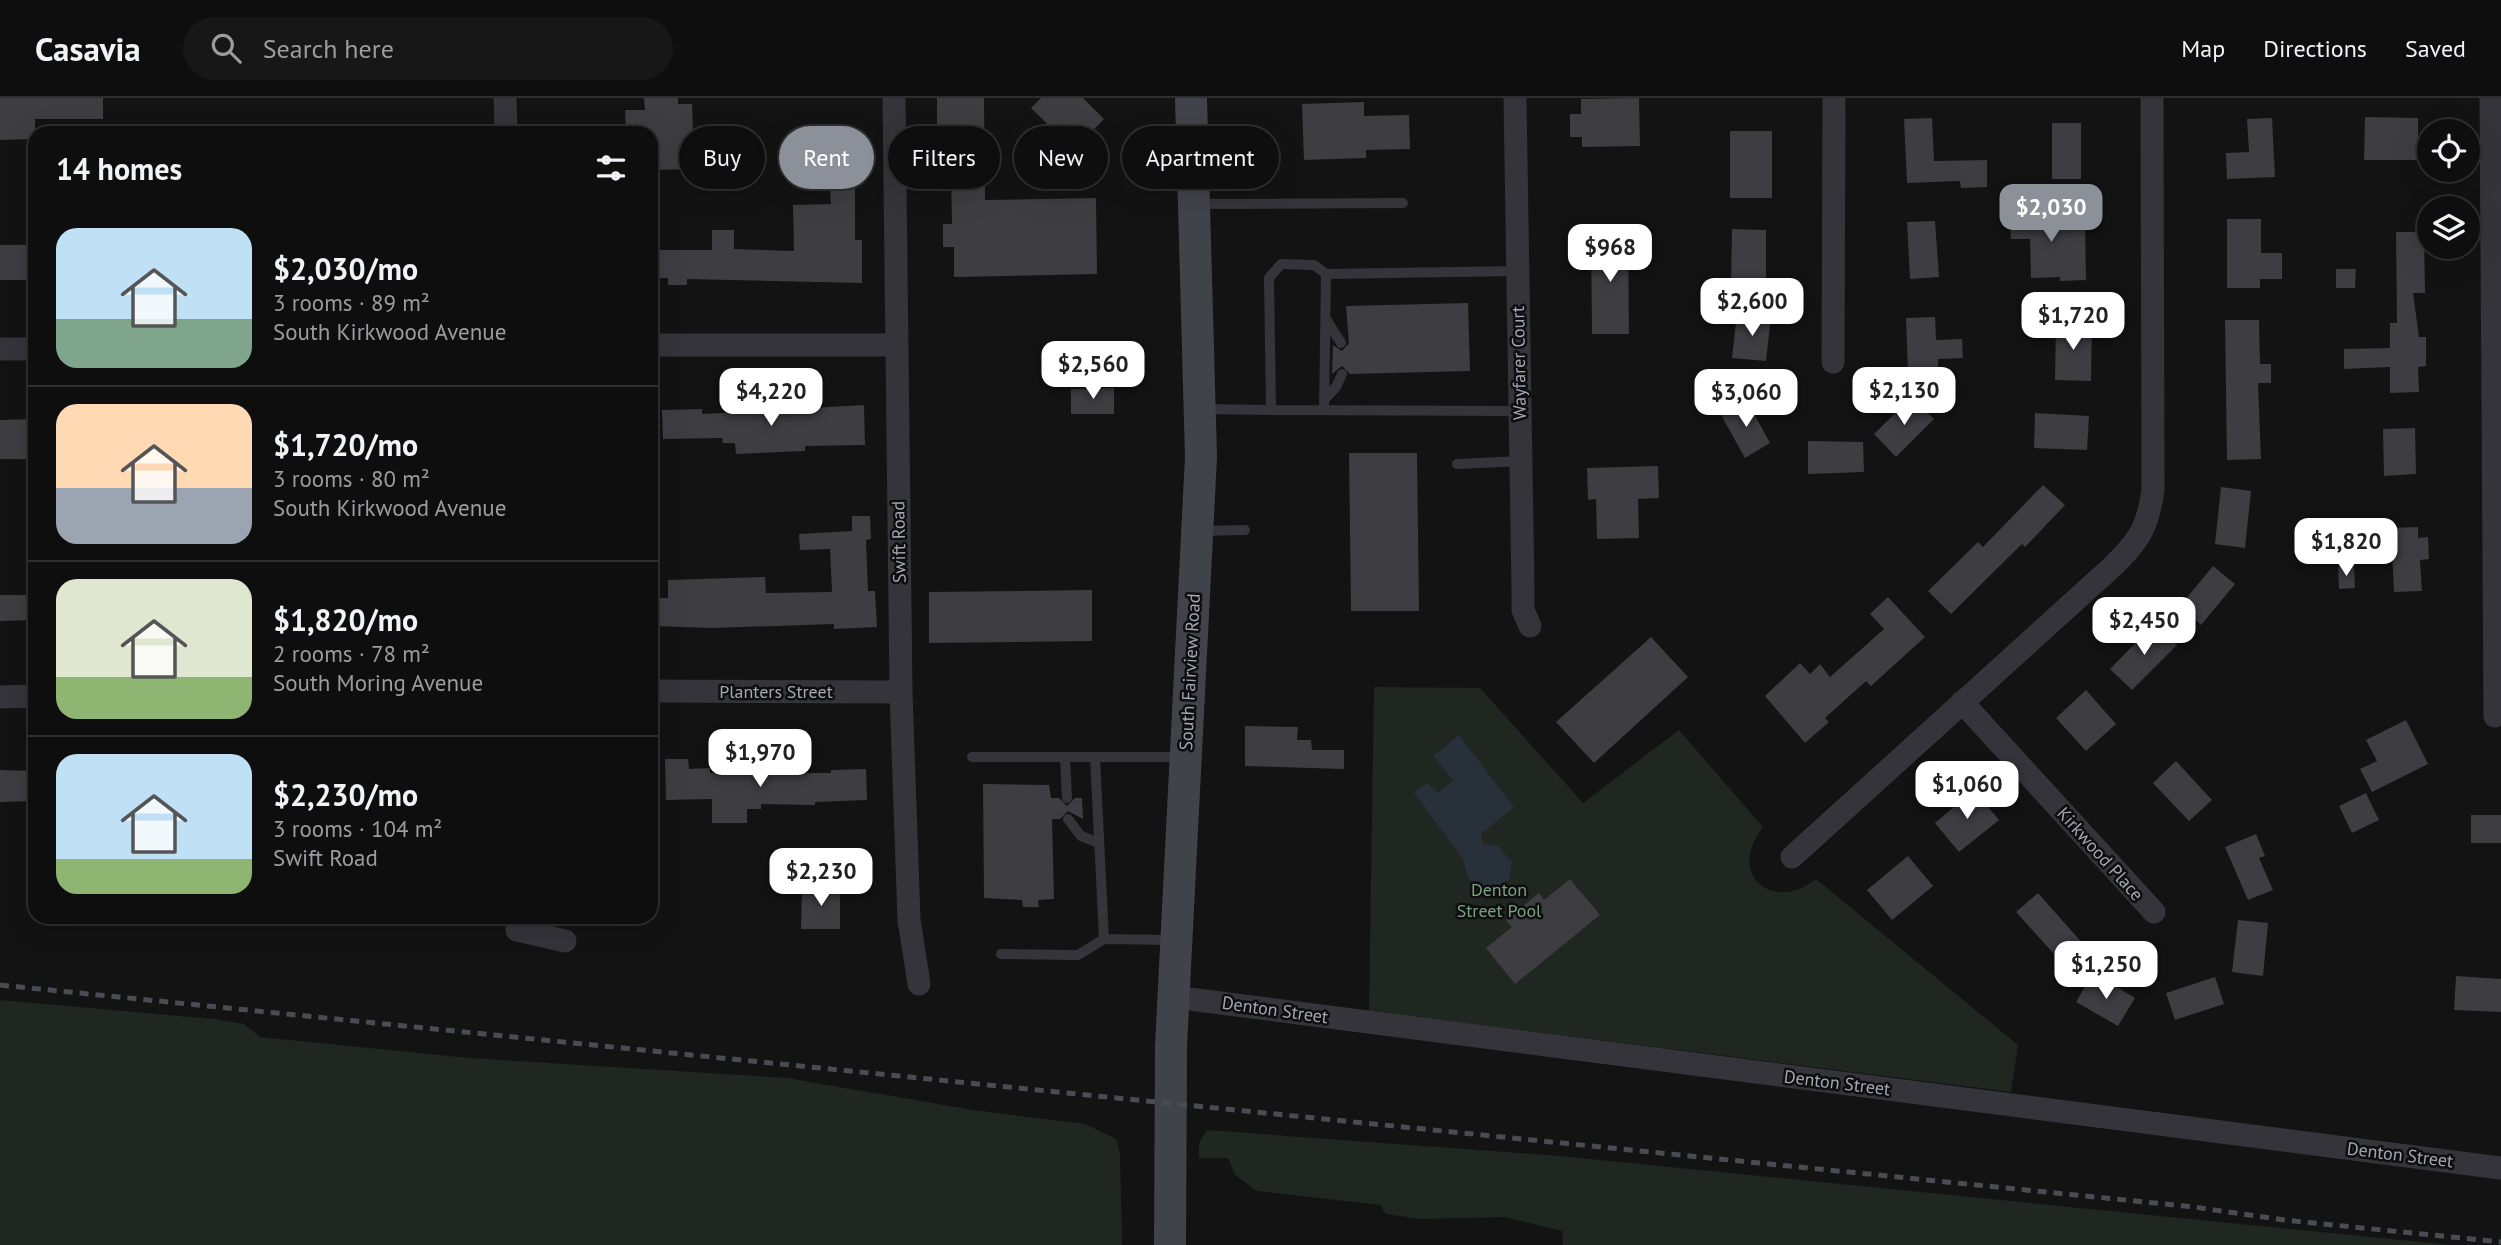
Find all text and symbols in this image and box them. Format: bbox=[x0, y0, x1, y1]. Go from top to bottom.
search box bbox=[183, 17, 673, 80]
text: Casavia bbox=[35, 27, 141, 70]
icon: search bbox=[207, 29, 245, 67]
text: Search here bbox=[263, 32, 394, 65]
text: Map bbox=[2181, 33, 2225, 64]
text: Directions bbox=[2263, 33, 2367, 64]
text: Saved bbox=[2405, 33, 2466, 64]
map controls bbox=[2417, 119, 2480, 259]
button: locate bbox=[2417, 119, 2480, 182]
chip: Buy bbox=[679, 126, 765, 189]
chip: Rent bbox=[779, 126, 874, 189]
chip: Filters bbox=[888, 126, 1000, 189]
chip: New bbox=[1014, 126, 1108, 189]
chip: Apartment bbox=[1122, 126, 1279, 189]
text: 14 homes bbox=[56, 149, 182, 188]
icon: filters bbox=[592, 149, 630, 187]
pin: $2,030 bbox=[1994, 184, 2108, 244]
text: $2,030 bbox=[2015, 192, 2087, 221]
button: layers bbox=[2417, 196, 2480, 259]
pin: $968 bbox=[1569, 225, 1651, 284]
text: $968 bbox=[1584, 232, 1636, 261]
text: $2,030/mo bbox=[273, 249, 418, 288]
icon: home bbox=[112, 256, 196, 340]
pin: $2,600 bbox=[1695, 278, 1809, 338]
text: $2,600 bbox=[1716, 286, 1788, 315]
text: 3 rooms · 89 m² bbox=[273, 288, 430, 317]
pin: $1,720 bbox=[2016, 292, 2130, 352]
text: $1,720 bbox=[2037, 300, 2109, 329]
street label: Wayfarer Court bbox=[1506, 306, 1531, 420]
text: South Kirkwood Avenue bbox=[273, 317, 506, 346]
pin: $2,560 bbox=[1036, 342, 1150, 401]
text: $2,560 bbox=[1057, 349, 1129, 378]
pin: $4,220 bbox=[714, 368, 828, 428]
pin: $2,130 bbox=[1847, 368, 1961, 427]
pin: $3,060 bbox=[1689, 370, 1803, 429]
text: $2,130 bbox=[1868, 375, 1940, 404]
text: $4,220 bbox=[735, 376, 807, 405]
text: $3,060 bbox=[1710, 377, 1782, 406]
text: $1,720/mo bbox=[273, 425, 418, 464]
icon: home bbox=[112, 432, 196, 516]
text: 3 rooms · 80 m² bbox=[273, 464, 430, 493]
text: South Kirkwood Avenue bbox=[273, 493, 506, 522]
street label: Swift Road bbox=[886, 501, 911, 583]
pin: $1,820 bbox=[2289, 518, 2403, 578]
text: $1,820 bbox=[2310, 526, 2382, 555]
street label: South Fairview Road bbox=[1174, 593, 1205, 751]
pin: $2,450 bbox=[2087, 598, 2201, 657]
text: $1,820/mo bbox=[273, 600, 418, 639]
text: $2,450 bbox=[2108, 605, 2180, 634]
icon: home bbox=[112, 607, 196, 691]
text: 2 rooms · 78 m² bbox=[273, 639, 430, 668]
text: South Moring Avenue bbox=[273, 668, 483, 697]
street label: Planters Street bbox=[719, 680, 833, 703]
pin: $1,970 bbox=[703, 730, 817, 789]
text: $1,970 bbox=[724, 737, 796, 766]
pin: $1,060 bbox=[1910, 762, 2024, 821]
text: $1,060 bbox=[1931, 769, 2003, 798]
text: $2,230/mo bbox=[273, 775, 418, 814]
icon: home bbox=[112, 782, 196, 866]
street label: Kirkwood Place bbox=[2052, 802, 2149, 905]
text: 3 rooms · 104 m² bbox=[273, 814, 442, 843]
text: Swift Road bbox=[273, 843, 378, 872]
pin: $2,230 bbox=[764, 848, 878, 908]
text: $2,230 bbox=[785, 856, 857, 885]
park label: Denton Street Pool bbox=[1457, 878, 1542, 922]
pin: $1,250 bbox=[2049, 942, 2163, 1001]
text: $1,250 bbox=[2070, 949, 2142, 978]
street label: Denton Street bbox=[1221, 991, 1330, 1028]
street label: Denton Street bbox=[1783, 1065, 1892, 1100]
street label: Denton Street bbox=[2346, 1137, 2455, 1172]

